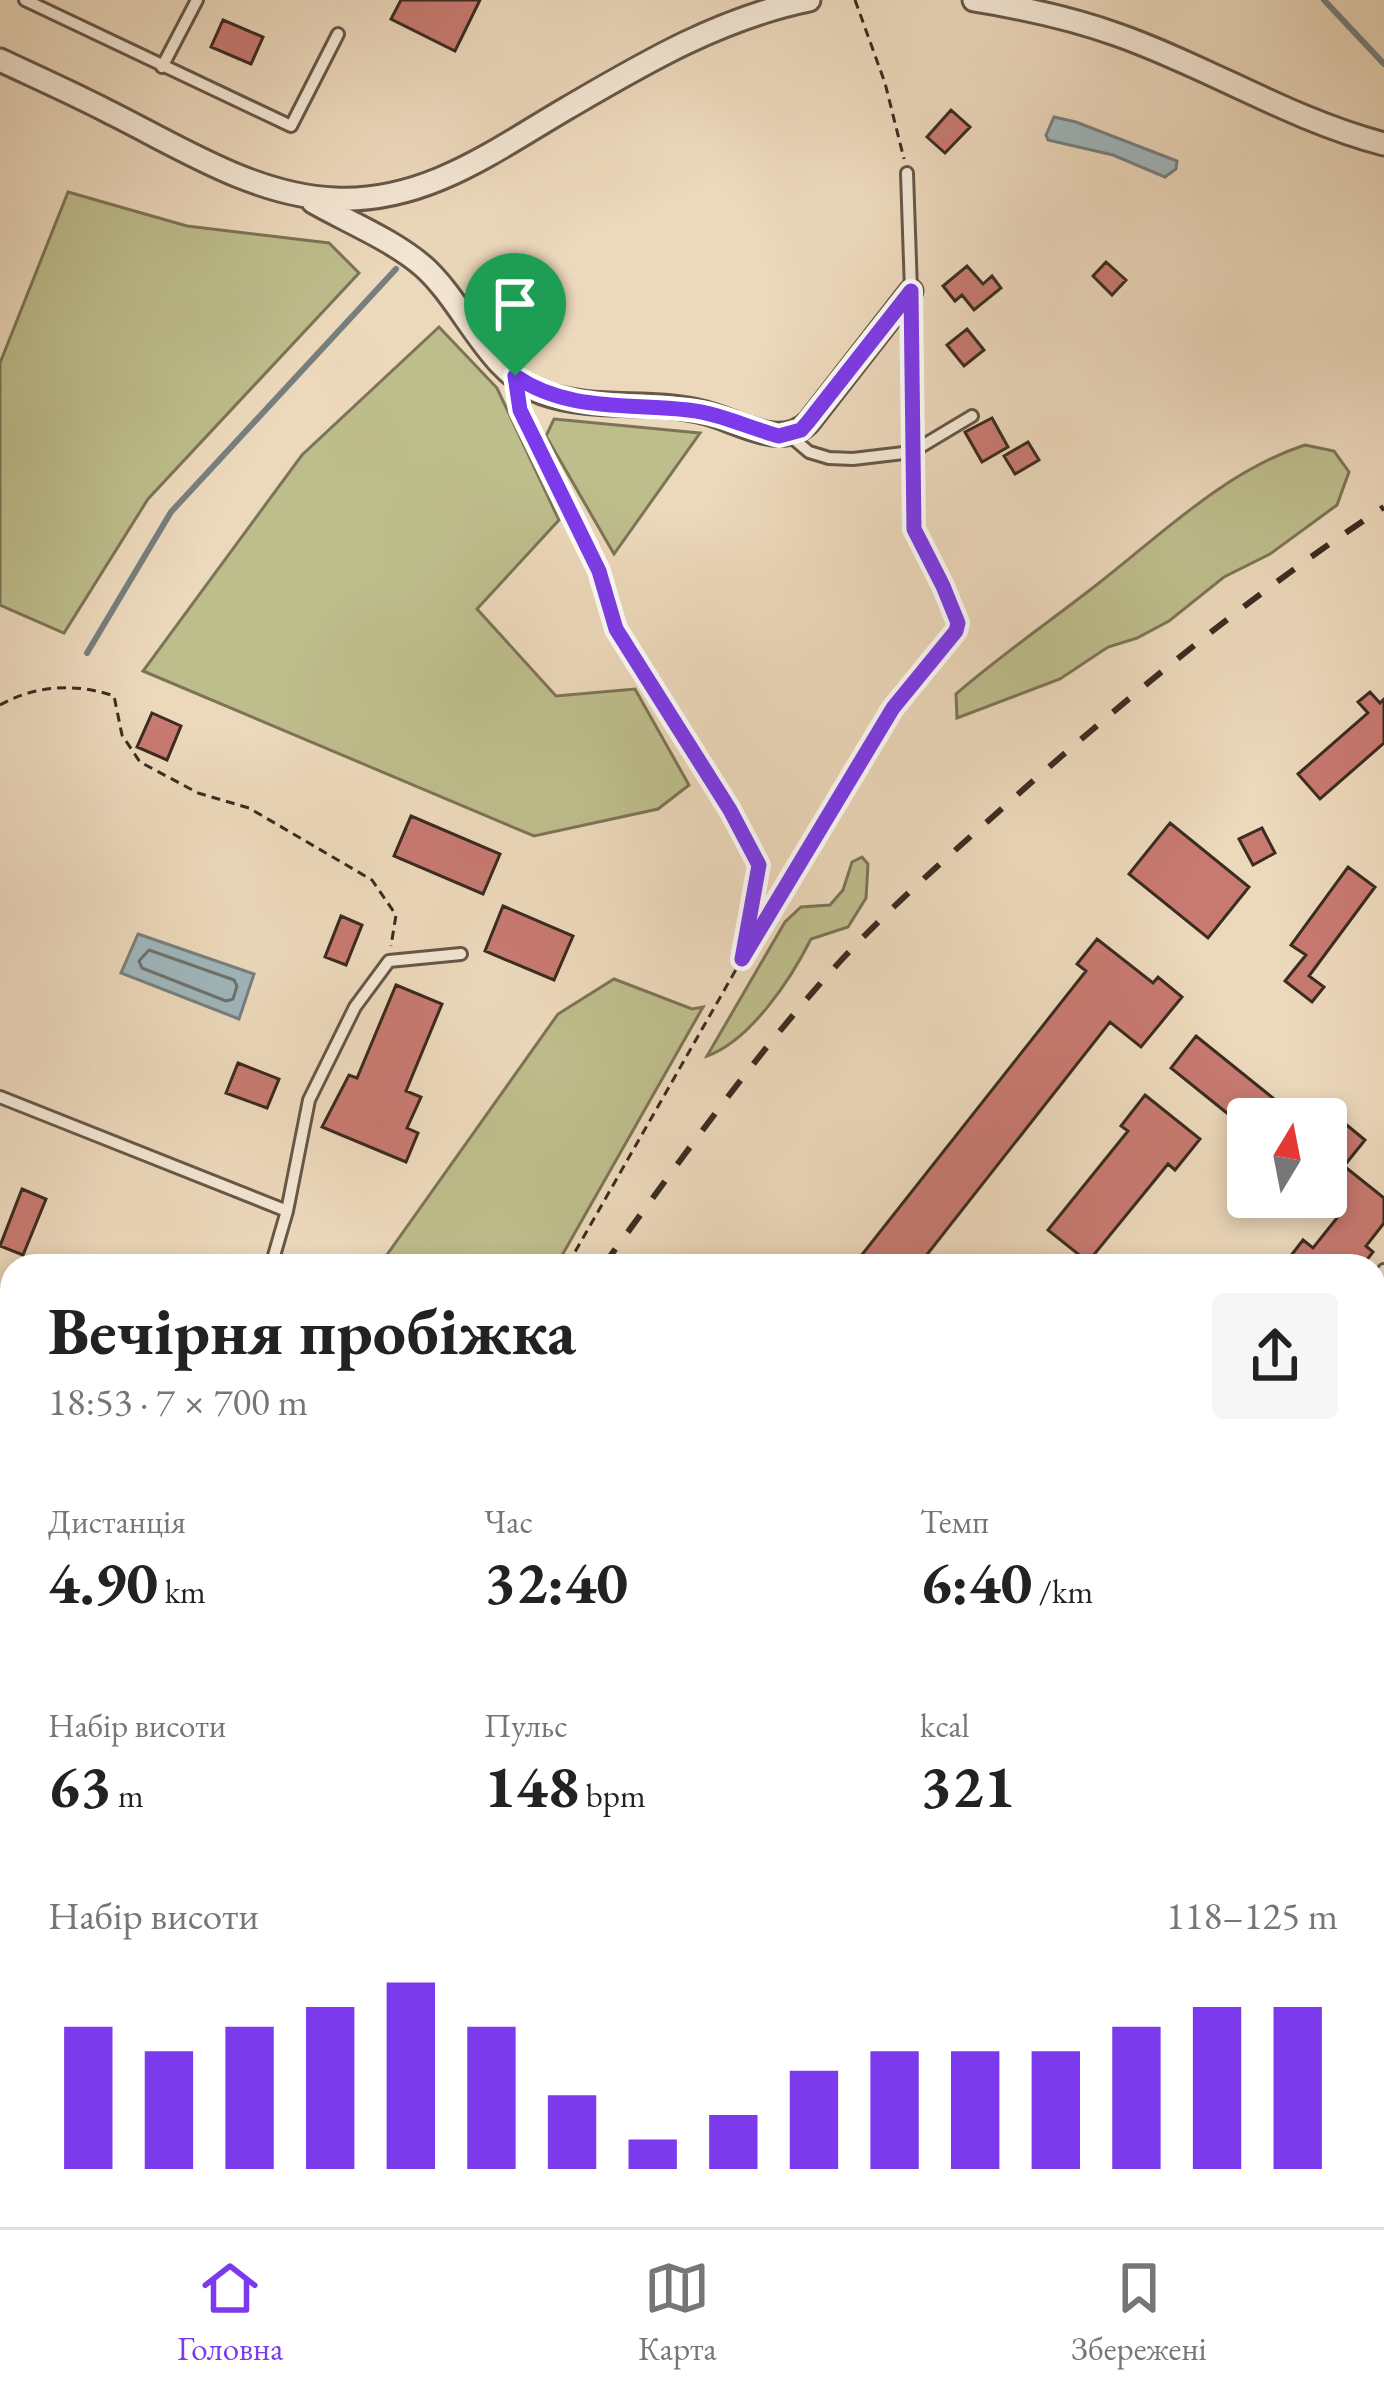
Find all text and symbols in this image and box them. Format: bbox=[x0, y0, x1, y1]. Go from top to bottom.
pin bbox=[464, 253, 566, 376]
icon: arrive bbox=[482, 271, 548, 337]
north arrow bbox=[1227, 1098, 1347, 1218]
map controls bbox=[1227, 1098, 1347, 1218]
text: Вечірня пробіжка bbox=[48, 1288, 576, 1374]
button: share bbox=[1212, 1293, 1338, 1419]
text: 18:53 · 7 × 700 m bbox=[48, 1376, 308, 1427]
text: Дистанція bbox=[48, 1500, 186, 1543]
text: Час bbox=[484, 1500, 533, 1543]
text: Темп bbox=[920, 1500, 989, 1543]
text: 4.90 bbox=[48, 1543, 158, 1621]
text: 32:40 bbox=[484, 1543, 628, 1621]
text: 6:40 bbox=[920, 1543, 1032, 1621]
text: km bbox=[158, 1570, 206, 1613]
text: /km bbox=[1032, 1570, 1093, 1613]
text: Набір висоти bbox=[48, 1704, 226, 1747]
text: Пульс bbox=[484, 1704, 568, 1747]
text: kcal bbox=[920, 1704, 970, 1747]
text: 63 bbox=[48, 1747, 111, 1825]
text: 148 bbox=[484, 1747, 579, 1825]
text: 321 bbox=[920, 1747, 1015, 1825]
text: m bbox=[111, 1774, 144, 1817]
text: bpm bbox=[579, 1774, 646, 1817]
text: Набір висоти bbox=[48, 1890, 259, 1941]
text: 118–125 m bbox=[1166, 1890, 1338, 1941]
tab: Головна bbox=[177, 2255, 283, 2370]
tab: Карта bbox=[638, 2255, 717, 2370]
tab: Збережені bbox=[1071, 2255, 1207, 2370]

